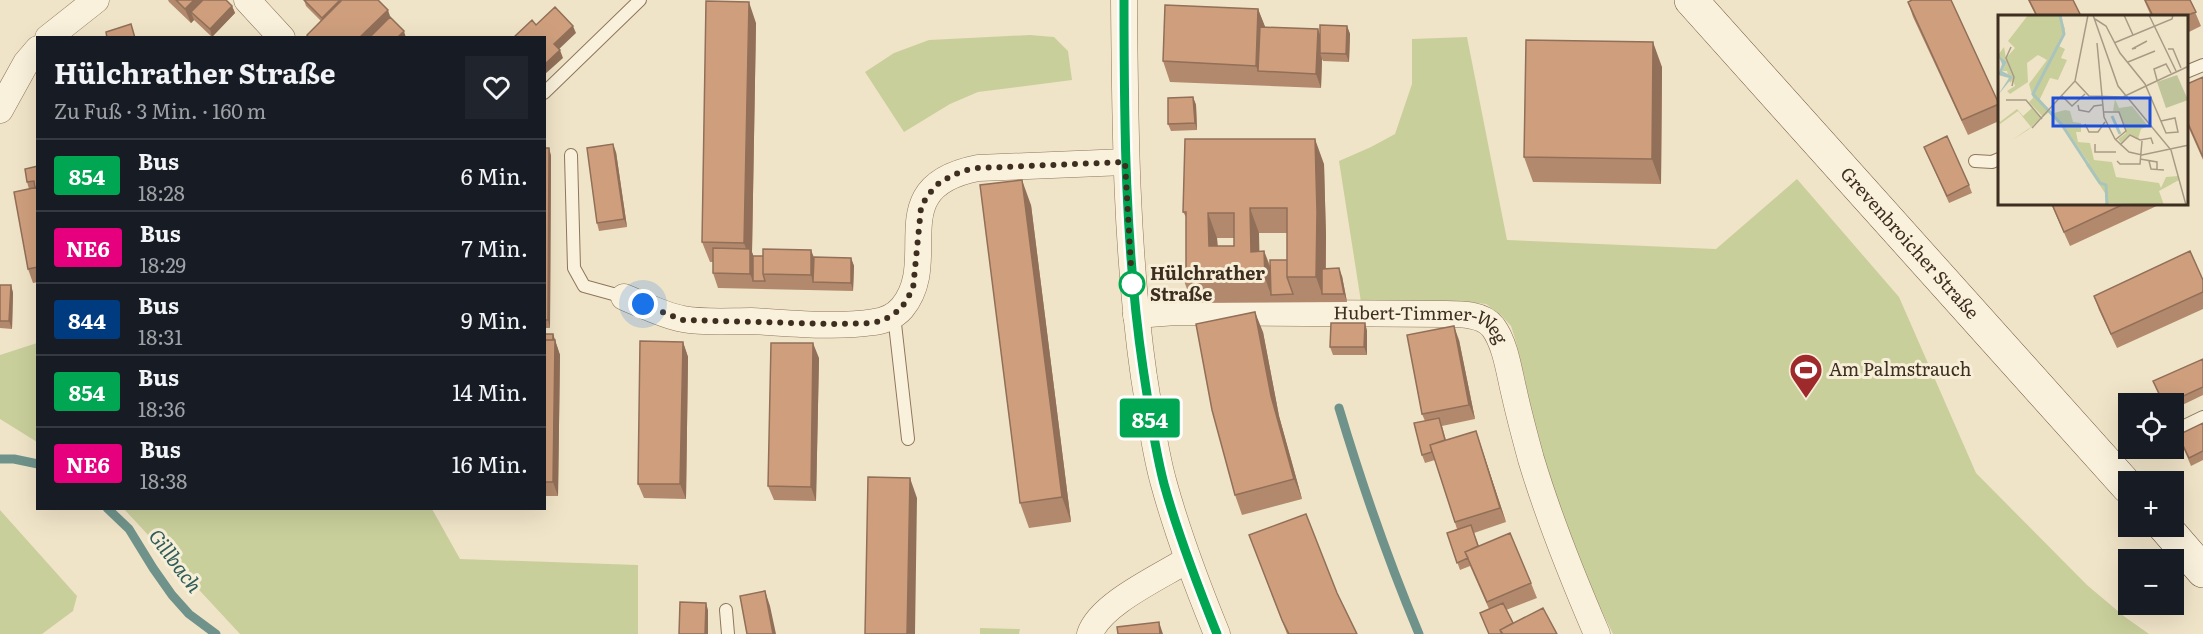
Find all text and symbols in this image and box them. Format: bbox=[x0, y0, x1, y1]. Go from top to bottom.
inset map bbox=[1998, 15, 2188, 206]
text: Hülchrather Straße bbox=[54, 51, 336, 93]
button: heart bbox=[465, 56, 528, 119]
text: Zu Fuß · 3 Min. · 160 m bbox=[54, 95, 266, 125]
text: Bus bbox=[138, 144, 179, 177]
text: 6 Min. bbox=[461, 159, 528, 192]
text: 854 bbox=[69, 160, 105, 191]
street label: Grevenbroicher Straße bbox=[1835, 160, 1986, 325]
text: 18:28 bbox=[138, 177, 185, 207]
text: Bus bbox=[140, 216, 181, 249]
text: 7 Min. bbox=[461, 231, 528, 264]
text: NE6 bbox=[66, 232, 110, 263]
text: 18:29 bbox=[140, 249, 186, 279]
place label: Hülchrather Straße bbox=[1150, 259, 1265, 307]
marker: Hülchrather Straße bbox=[1119, 271, 1145, 297]
text: Bus bbox=[138, 288, 179, 321]
your location bbox=[628, 289, 658, 319]
street label: Hubert-Timmer-Weg bbox=[1333, 298, 1516, 349]
text: 9 Min. bbox=[461, 303, 528, 336]
text: 844 bbox=[68, 304, 106, 335]
text: 18:31 bbox=[138, 321, 183, 351]
sports icon: Am Palmstrauch bbox=[1788, 352, 1824, 399]
place label: Am Palmstrauch bbox=[1829, 355, 1972, 382]
text: Bus bbox=[138, 360, 179, 393]
text: 14 Min. bbox=[452, 375, 528, 408]
text: 854 bbox=[69, 376, 105, 407]
text: 18:36 bbox=[138, 393, 185, 423]
map controls bbox=[2118, 393, 2184, 615]
button: locate bbox=[2118, 393, 2184, 459]
line badge: 854 bbox=[1116, 398, 1184, 438]
text: 854 bbox=[1132, 403, 1168, 434]
text: Bus bbox=[140, 432, 181, 465]
text: 16 Min. bbox=[452, 447, 528, 480]
text: NE6 bbox=[66, 448, 110, 479]
text: 18:38 bbox=[140, 465, 187, 495]
button: + bbox=[2118, 471, 2184, 537]
water label: Gillbach bbox=[143, 522, 211, 598]
button: − bbox=[2118, 549, 2184, 615]

